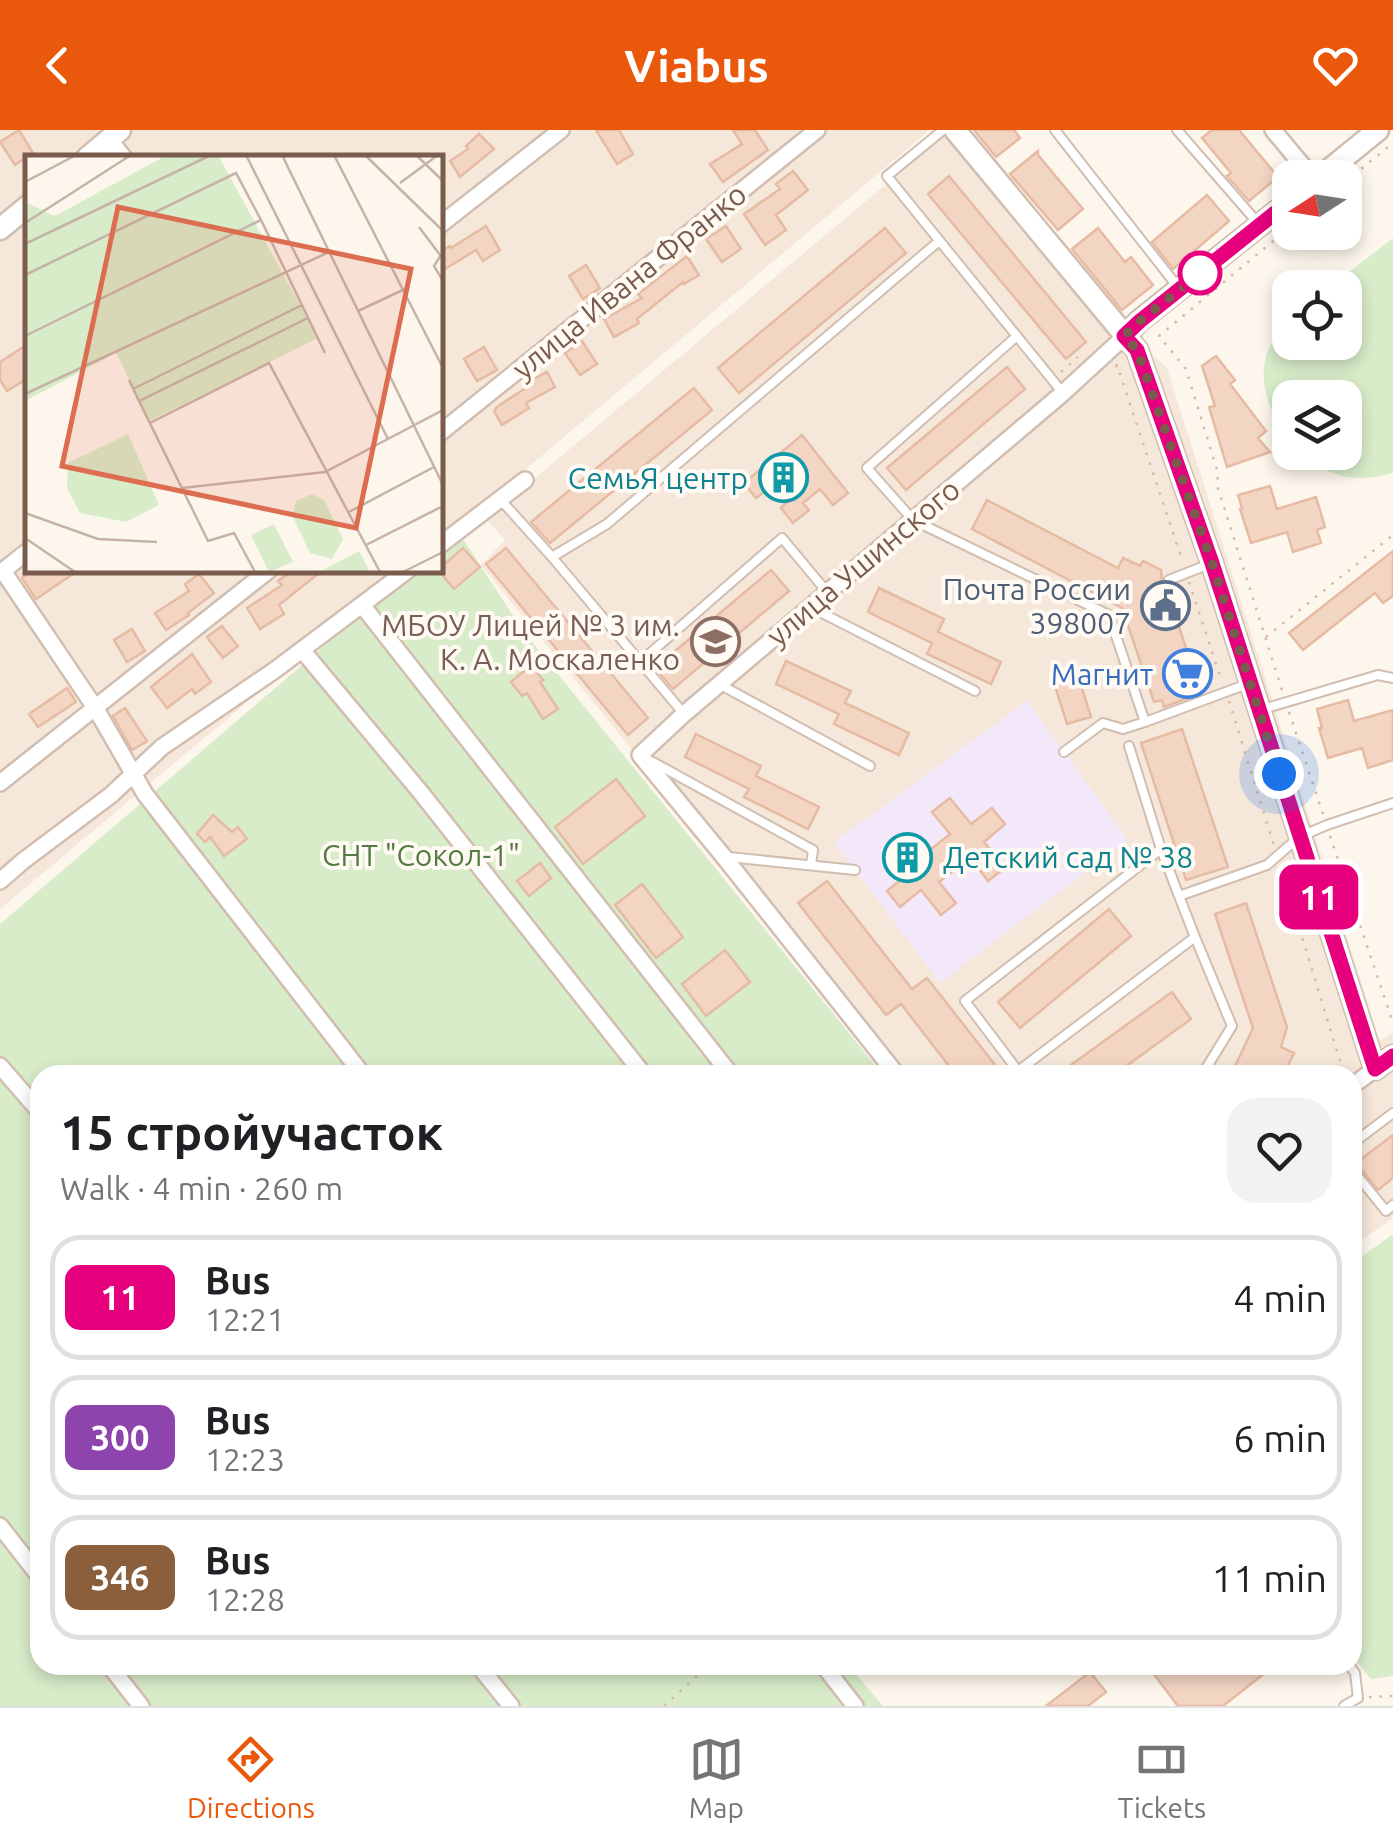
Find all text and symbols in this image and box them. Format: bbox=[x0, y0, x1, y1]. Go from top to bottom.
icon: back bbox=[30, 38, 85, 93]
icon: heart bbox=[1308, 38, 1363, 93]
text: Viabus bbox=[624, 40, 769, 91]
inset map bbox=[25, 155, 442, 572]
north arrow bbox=[1272, 160, 1362, 250]
map controls bbox=[1272, 160, 1362, 470]
street label: улица Ивана Франко bbox=[505, 176, 753, 386]
unlabelled marker bbox=[1179, 252, 1221, 294]
button: locate bbox=[1272, 270, 1362, 360]
button: layers bbox=[1272, 380, 1362, 470]
building icon: СемьЯ центр bbox=[757, 452, 809, 504]
place label: СемьЯ центр bbox=[568, 461, 748, 495]
street label: улица Ушинского bbox=[760, 471, 966, 653]
place label: Почта России 398007 bbox=[943, 572, 1131, 640]
public building icon: Почта России 398007 bbox=[1140, 580, 1192, 632]
place label: МБОУ Лицей № 3 им. К. А. Москаленко bbox=[381, 608, 680, 676]
school or university icon: МБОУ Лицей № 3 им. К. А. Москаленко bbox=[689, 616, 741, 668]
supermarket icon: Магнит bbox=[1162, 648, 1214, 700]
place label: Магнит bbox=[1051, 657, 1153, 691]
your location bbox=[1254, 749, 1304, 799]
building icon: Детский сад № 38 bbox=[882, 831, 934, 883]
park label: СНТ "Сокол-1" bbox=[322, 838, 520, 872]
place label: Детский сад № 38 bbox=[943, 840, 1193, 874]
line badge: 11 bbox=[1274, 864, 1364, 930]
text: 11 bbox=[1299, 877, 1339, 917]
button: heart bbox=[1227, 1098, 1332, 1203]
text: 15 стройучасток bbox=[60, 1105, 443, 1159]
text: Walk · 4 min · 260 m bbox=[60, 1170, 343, 1206]
text: Bus bbox=[205, 1259, 270, 1301]
text: 11 bbox=[100, 1277, 140, 1317]
text: 4 min bbox=[1233, 1277, 1327, 1319]
text: 12:21 bbox=[205, 1301, 285, 1337]
text: Bus bbox=[205, 1399, 270, 1441]
text: 300 bbox=[90, 1417, 150, 1457]
text: 6 min bbox=[1233, 1417, 1327, 1459]
text: 12:23 bbox=[205, 1441, 285, 1477]
text: Bus bbox=[205, 1539, 270, 1581]
text: 346 bbox=[90, 1557, 150, 1597]
text: 11 min bbox=[1212, 1557, 1327, 1599]
text: 12:28 bbox=[205, 1581, 285, 1617]
tab: Directions bbox=[187, 1732, 315, 1823]
tab: Map bbox=[689, 1732, 744, 1823]
tab: Tickets bbox=[1118, 1732, 1206, 1823]

